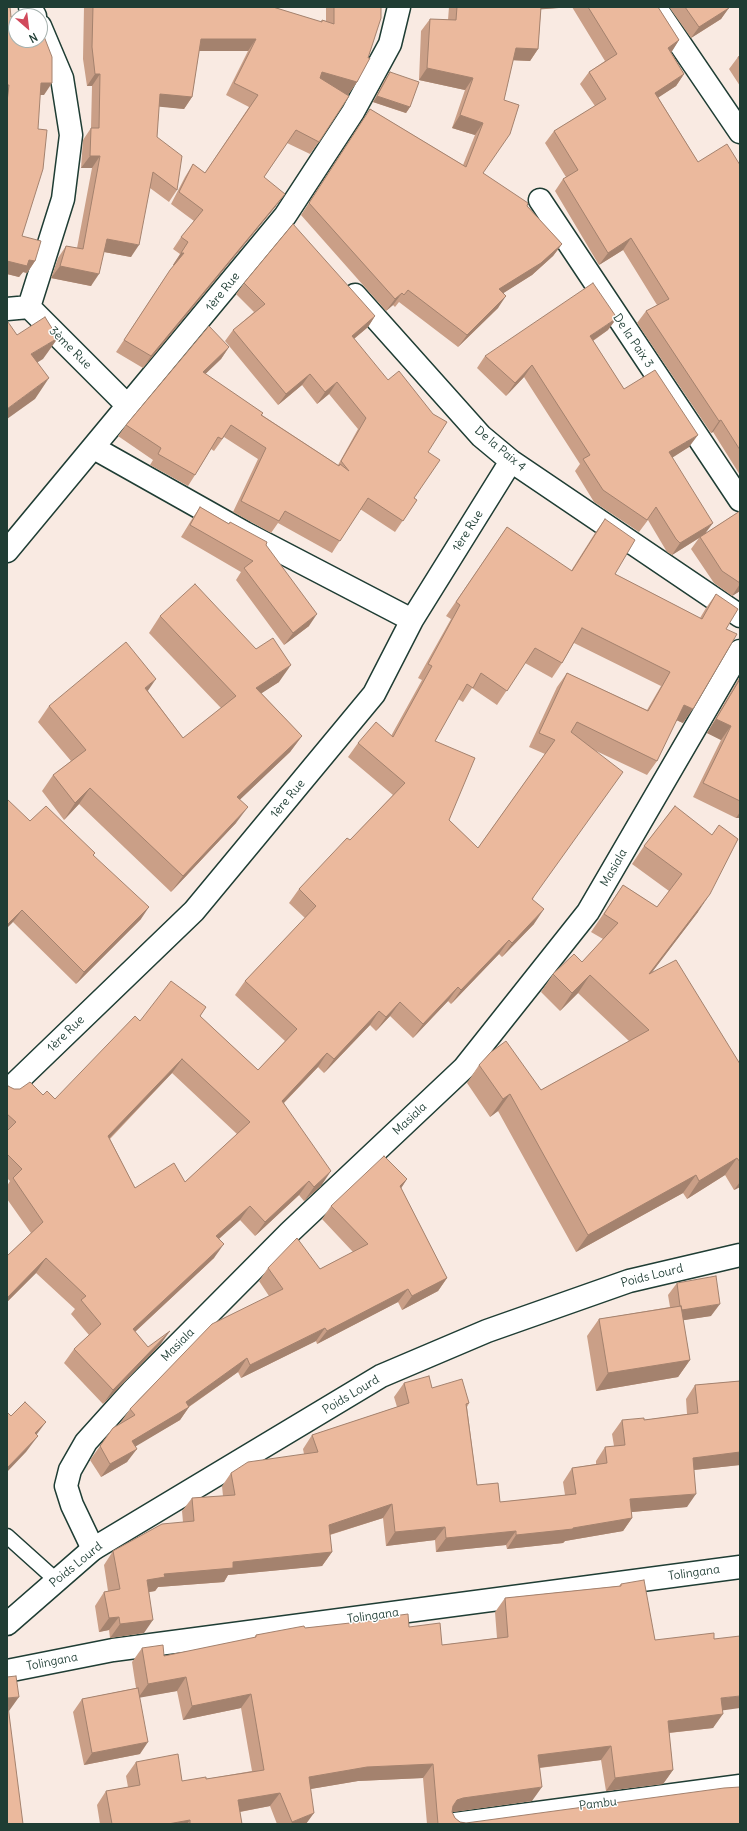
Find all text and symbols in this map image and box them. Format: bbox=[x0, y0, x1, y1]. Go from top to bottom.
north arrow bbox=[8, 8, 48, 48]
text: N bbox=[27, 30, 40, 46]
street label: 1ère Rue bbox=[203, 270, 243, 314]
street label: De la Paix 3 bbox=[610, 311, 656, 371]
street label: 3ème Rue bbox=[46, 324, 94, 372]
street label: De la Paix 4 bbox=[471, 423, 529, 475]
street label: 1ère Rue bbox=[450, 508, 486, 554]
street label: 1ère Rue bbox=[268, 777, 308, 821]
street label: Masiala bbox=[598, 847, 630, 889]
street label: 1ère Rue bbox=[44, 1013, 88, 1055]
street label: Masiala bbox=[390, 1100, 430, 1138]
street label: Poids Lourd bbox=[619, 1261, 685, 1291]
street label: Masiala bbox=[158, 1325, 198, 1365]
street label: Poids Lourd bbox=[320, 1372, 382, 1418]
street label: Poids Lourd bbox=[47, 1539, 105, 1591]
street label: Tolingana bbox=[667, 1562, 721, 1584]
street label: Tolingana bbox=[346, 1605, 400, 1627]
street label: Tolingana bbox=[25, 1650, 79, 1674]
street label: Pambu bbox=[578, 1795, 618, 1813]

